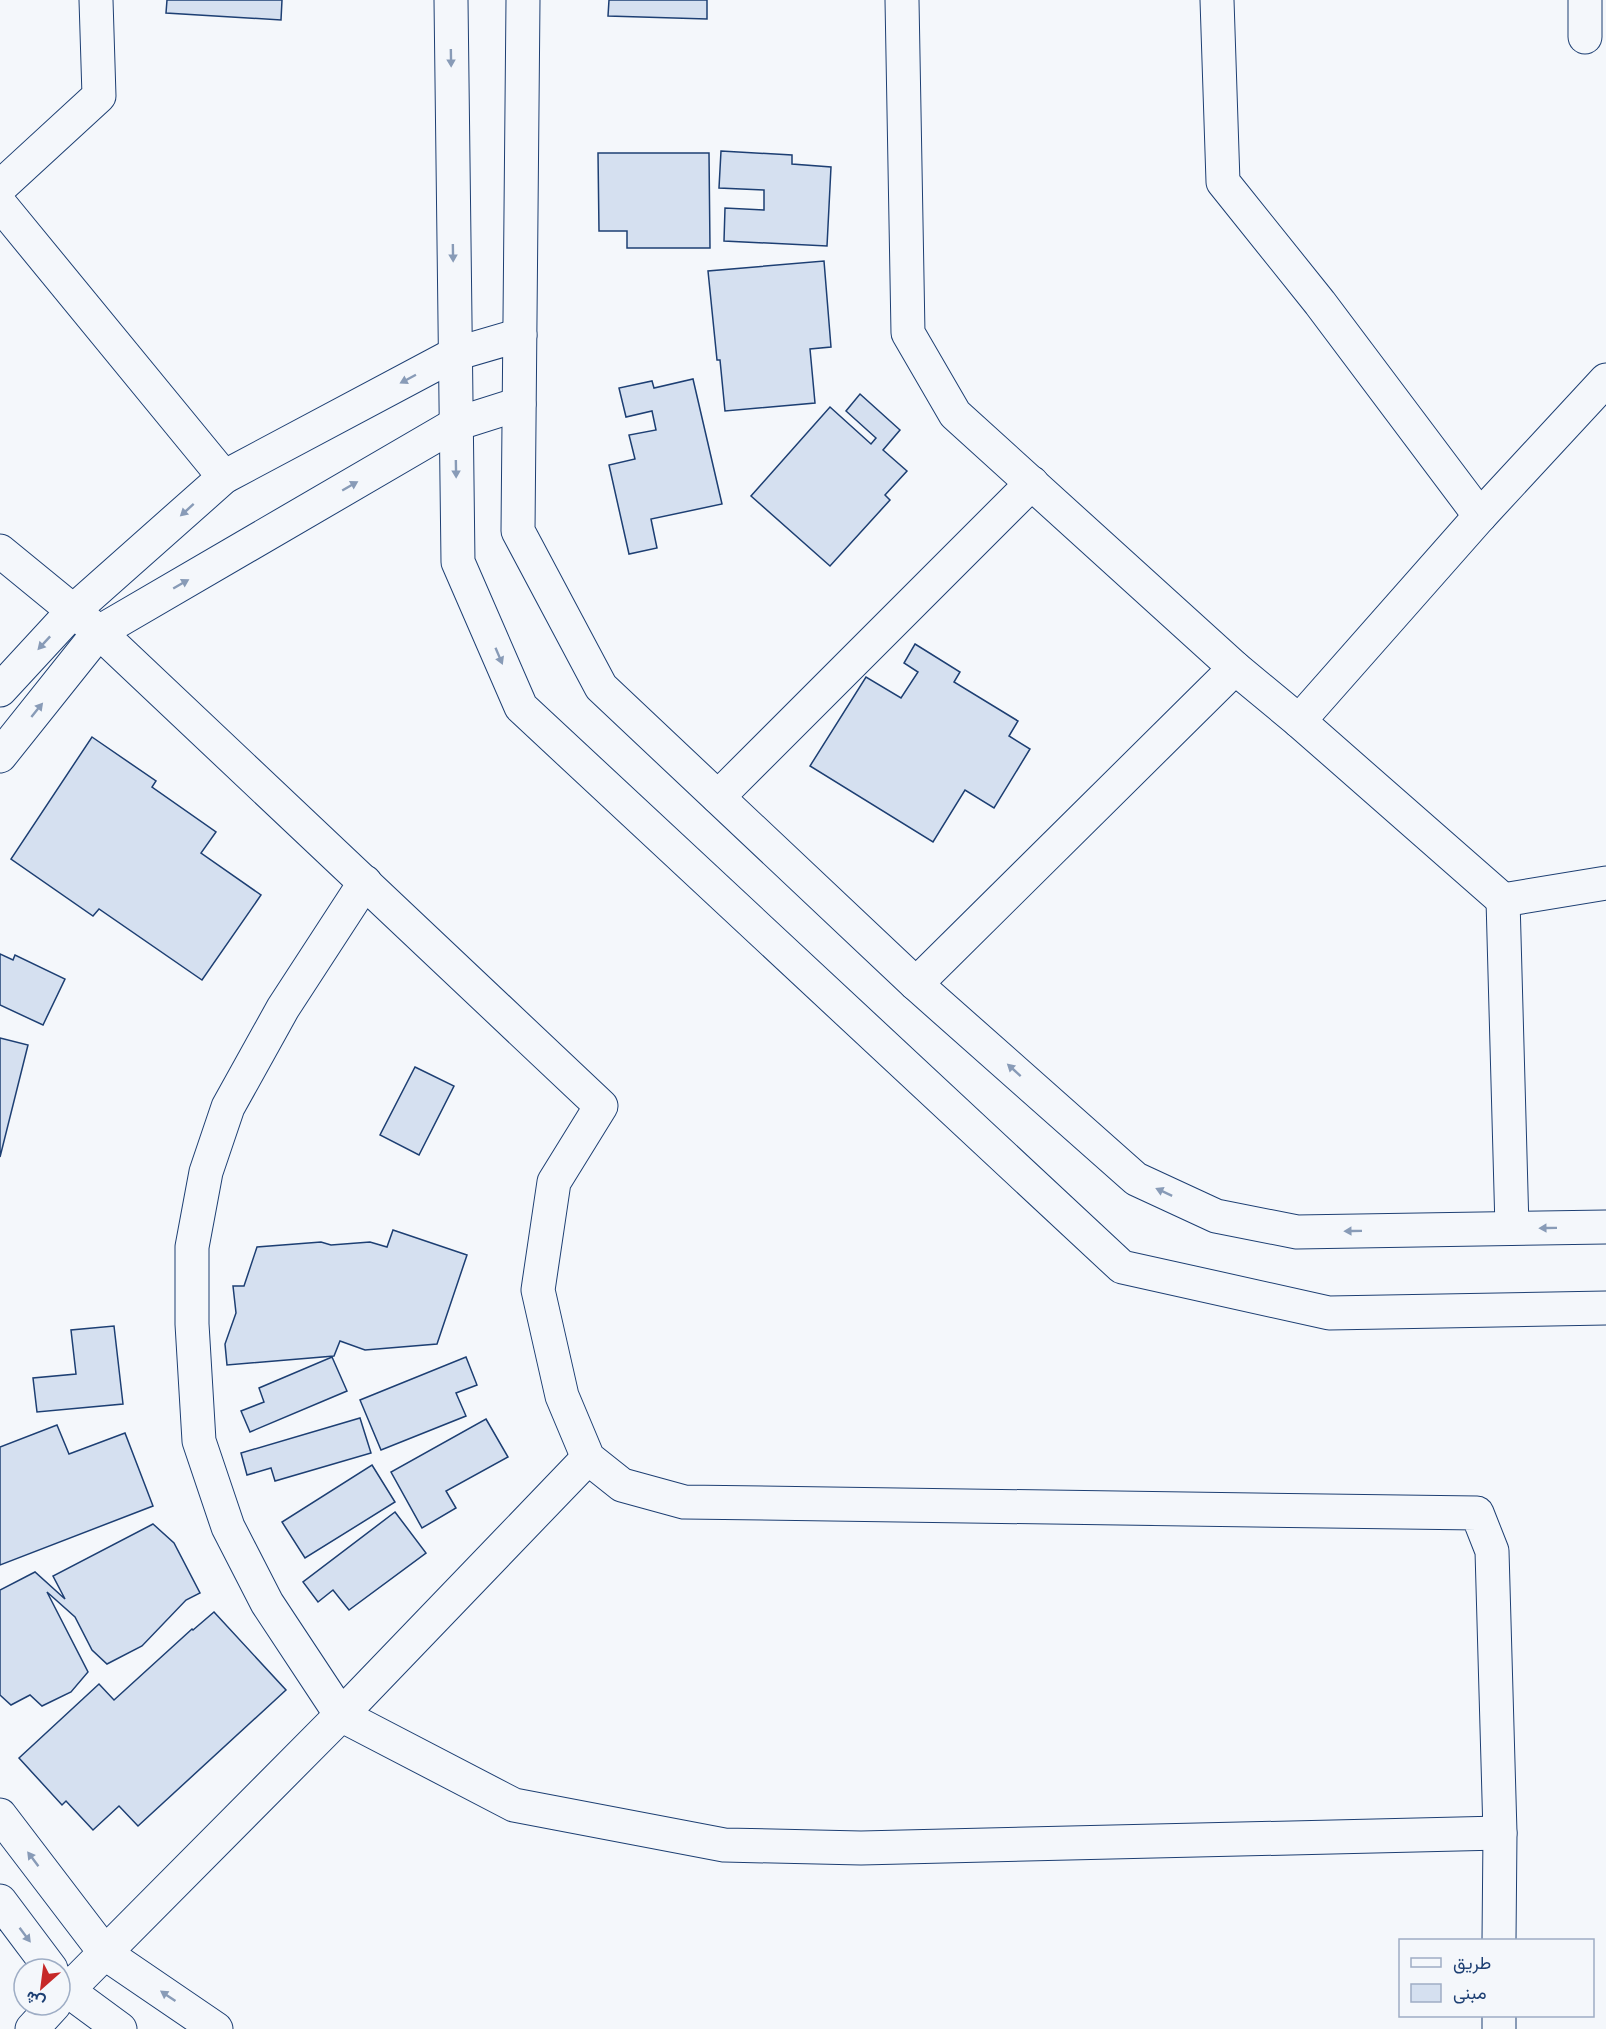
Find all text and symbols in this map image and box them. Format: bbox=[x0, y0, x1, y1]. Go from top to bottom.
one-way arrow bbox=[446, 49, 456, 68]
one-way arrow bbox=[449, 244, 458, 263]
one-way arrow bbox=[399, 375, 416, 384]
one-way arrow bbox=[452, 460, 461, 479]
one-way arrow bbox=[342, 481, 358, 492]
one-way arrow bbox=[179, 503, 194, 517]
one-way arrow bbox=[173, 579, 189, 590]
one-way arrow bbox=[37, 635, 51, 649]
one-way arrow bbox=[495, 647, 504, 665]
one-way arrow bbox=[30, 703, 42, 718]
one-way arrow bbox=[1006, 1063, 1021, 1077]
one-way arrow bbox=[1156, 1188, 1173, 1197]
one-way arrow bbox=[1538, 1223, 1557, 1233]
one-way arrow bbox=[1343, 1226, 1362, 1236]
one-way arrow bbox=[28, 1851, 40, 1866]
one-way arrow bbox=[19, 1928, 31, 1943]
legend bbox=[1399, 1939, 1594, 2017]
text: طريق bbox=[1453, 1948, 1491, 1975]
north arrow bbox=[12, 1957, 72, 2017]
text: مبنى bbox=[1453, 1978, 1487, 2005]
text: ش bbox=[20, 1986, 49, 2016]
one-way arrow bbox=[160, 1991, 176, 2002]

